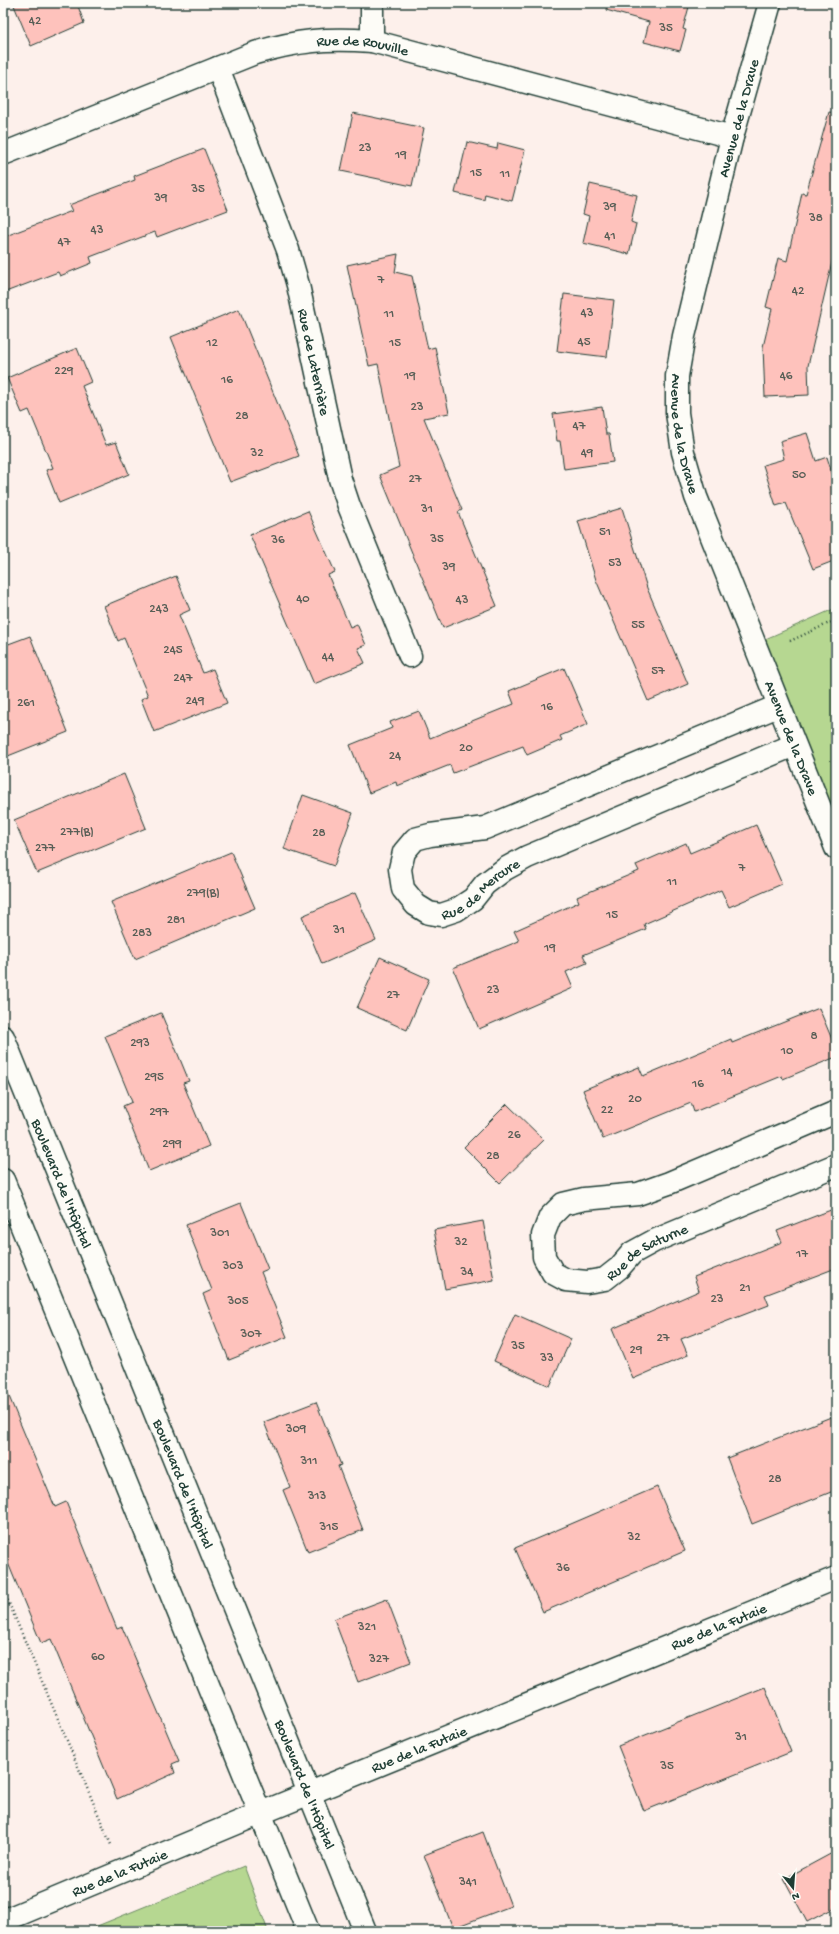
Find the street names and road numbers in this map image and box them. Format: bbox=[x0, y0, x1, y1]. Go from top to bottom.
street label: Rue de Rouville bbox=[316, 33, 411, 61]
street label: Avenue de la Drave bbox=[715, 57, 764, 180]
street label: Rue de Laterrière bbox=[292, 307, 333, 418]
street label: Avenue de la Drave bbox=[666, 373, 702, 496]
street label: Avenue de la Drave bbox=[759, 678, 821, 799]
street label: Rue de Mercure bbox=[439, 855, 524, 925]
street label: Boulevard de l'Hôpital bbox=[26, 1116, 95, 1252]
street label: Rue de Saturne bbox=[603, 1221, 691, 1286]
street label: Boulevard de l'Hôpital bbox=[147, 1416, 216, 1552]
street label: Rue de la Futaie bbox=[669, 1600, 770, 1655]
street label: Boulevard de l'Hôpital bbox=[269, 1716, 338, 1852]
street label: Rue de la Futaie bbox=[369, 1723, 470, 1778]
street label: Rue de la Futaie bbox=[70, 1846, 171, 1902]

